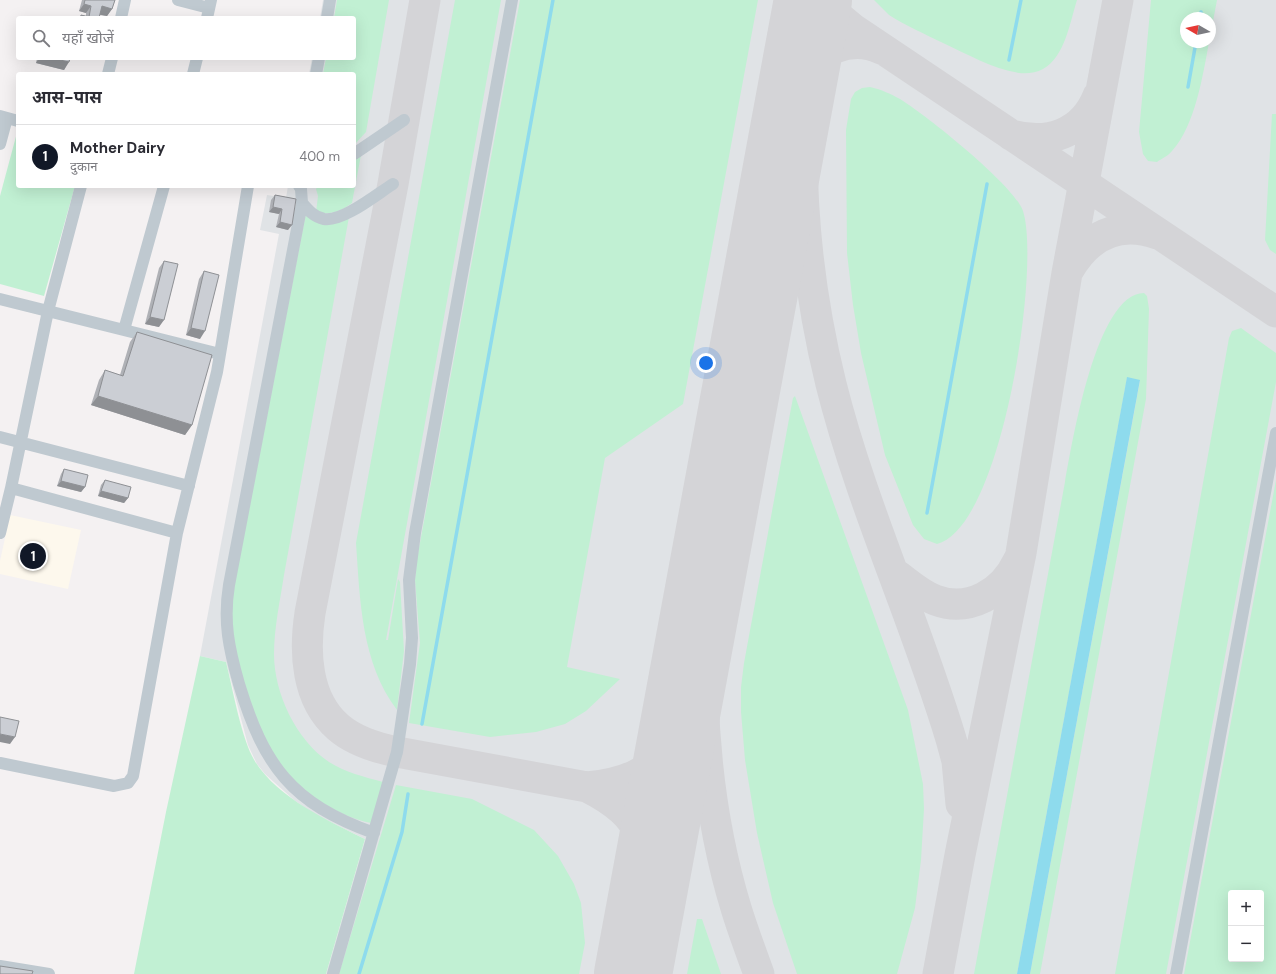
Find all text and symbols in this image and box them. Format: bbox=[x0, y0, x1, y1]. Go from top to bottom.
north arrow bbox=[1180, 12, 1216, 48]
search box bbox=[16, 16, 356, 60]
icon: search bbox=[30, 27, 52, 49]
text: यहाँ खोजें bbox=[62, 28, 114, 48]
text: आस-पास bbox=[32, 86, 102, 108]
text: Mother Dairy bbox=[70, 138, 165, 158]
text: 1 bbox=[43, 148, 47, 165]
text: 400 m bbox=[299, 148, 340, 165]
text: दुकान bbox=[70, 158, 97, 175]
your location bbox=[696, 353, 716, 373]
pin: 1 bbox=[20, 541, 46, 571]
map controls bbox=[1228, 890, 1264, 962]
button: + bbox=[1228, 890, 1264, 926]
button: − bbox=[1228, 926, 1264, 962]

